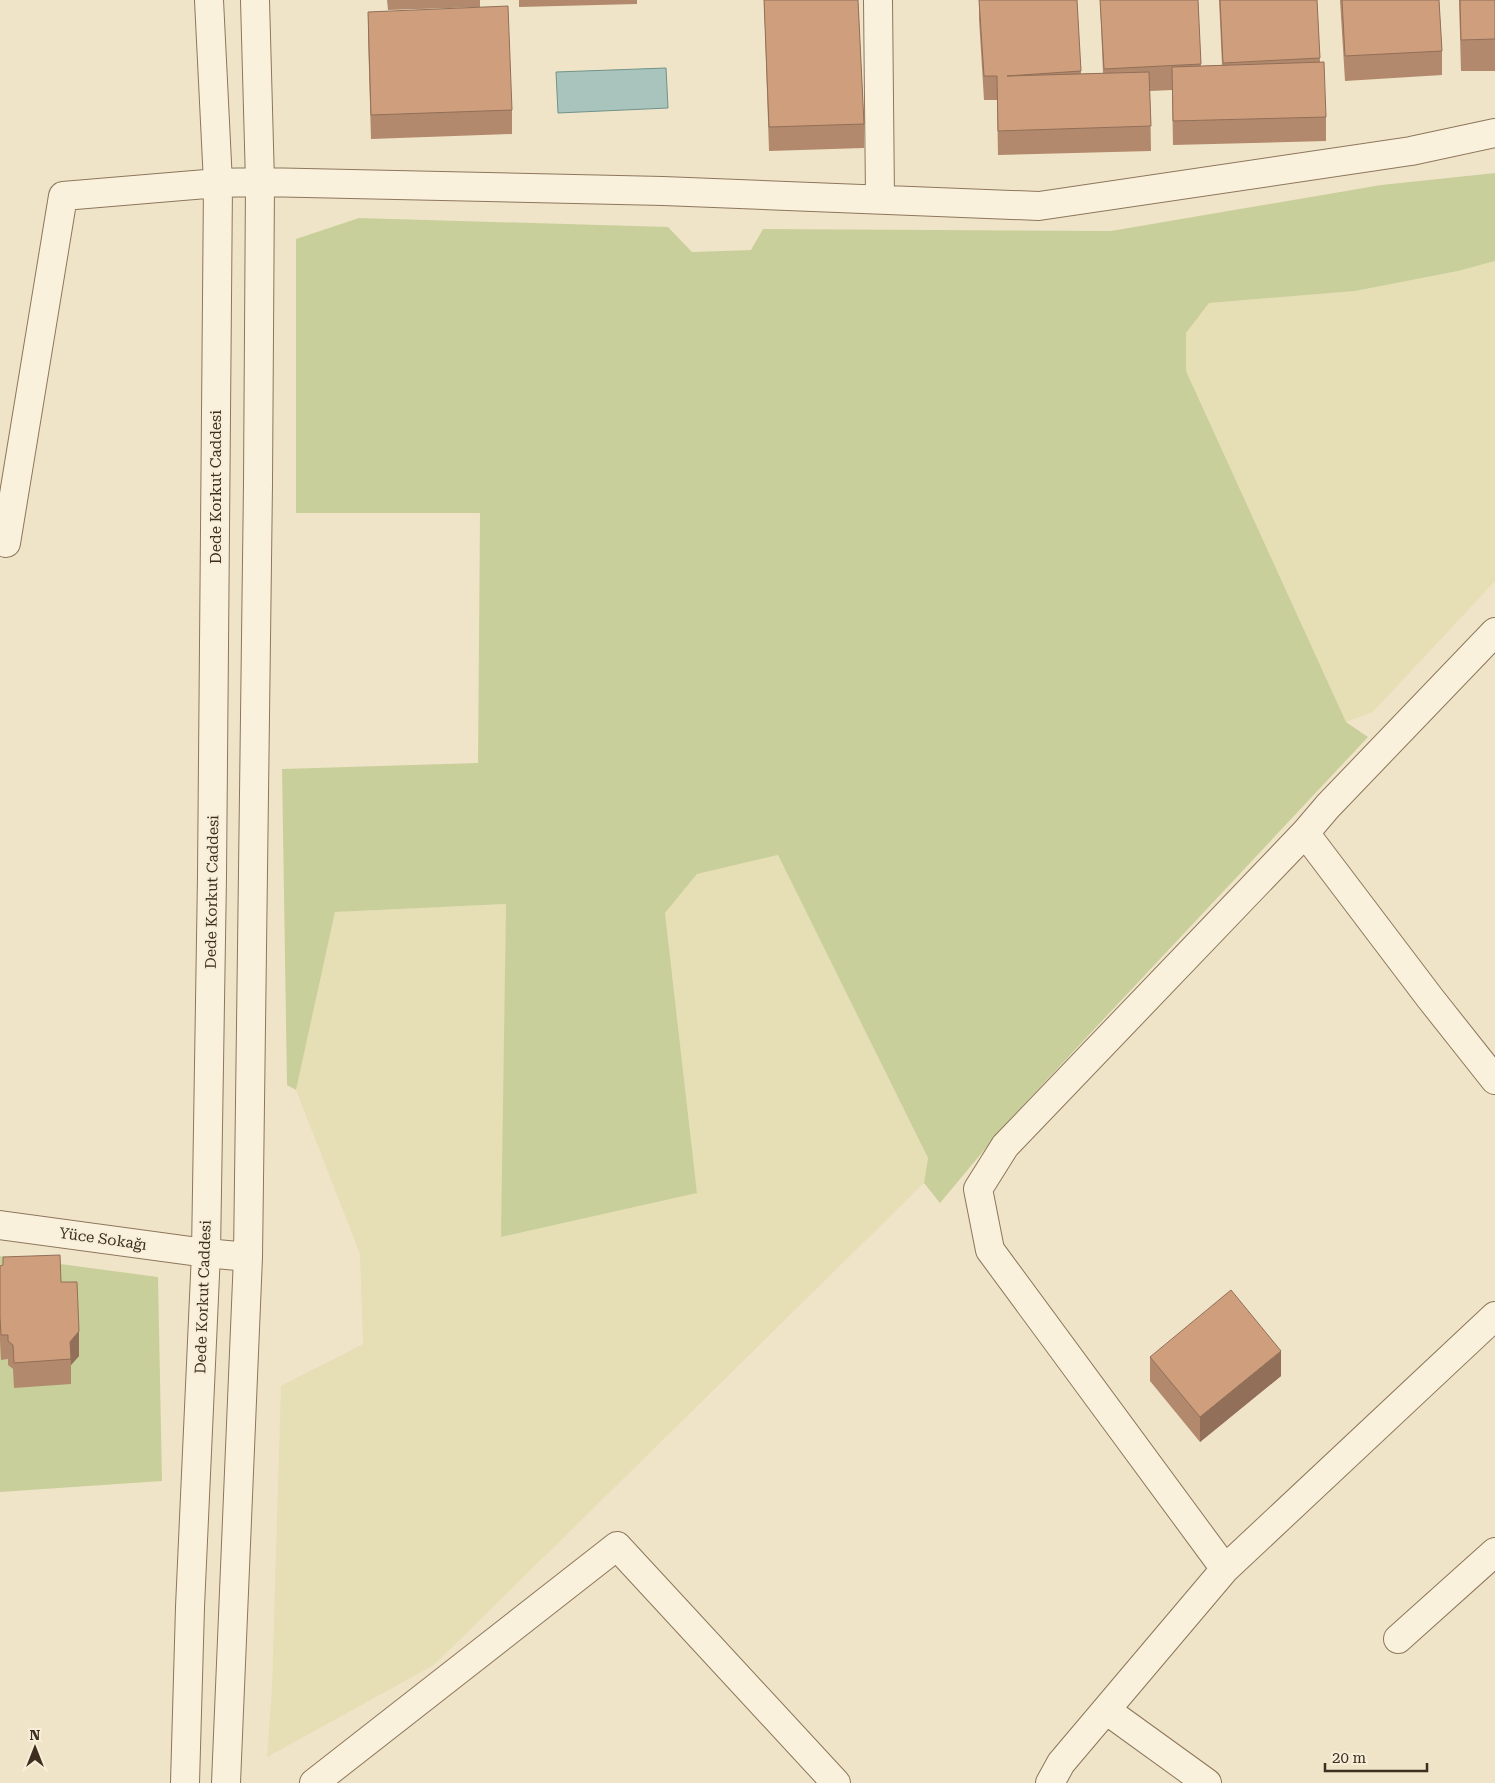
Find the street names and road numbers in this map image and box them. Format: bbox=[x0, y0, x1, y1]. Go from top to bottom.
street label: Dede Korkut Caddesi bbox=[207, 410, 225, 564]
street label: Dede Korkut Caddesi bbox=[202, 815, 222, 969]
street label: Dede Korkut Caddesi bbox=[191, 1220, 215, 1374]
street label: Yüce Sokağı bbox=[58, 1224, 148, 1254]

